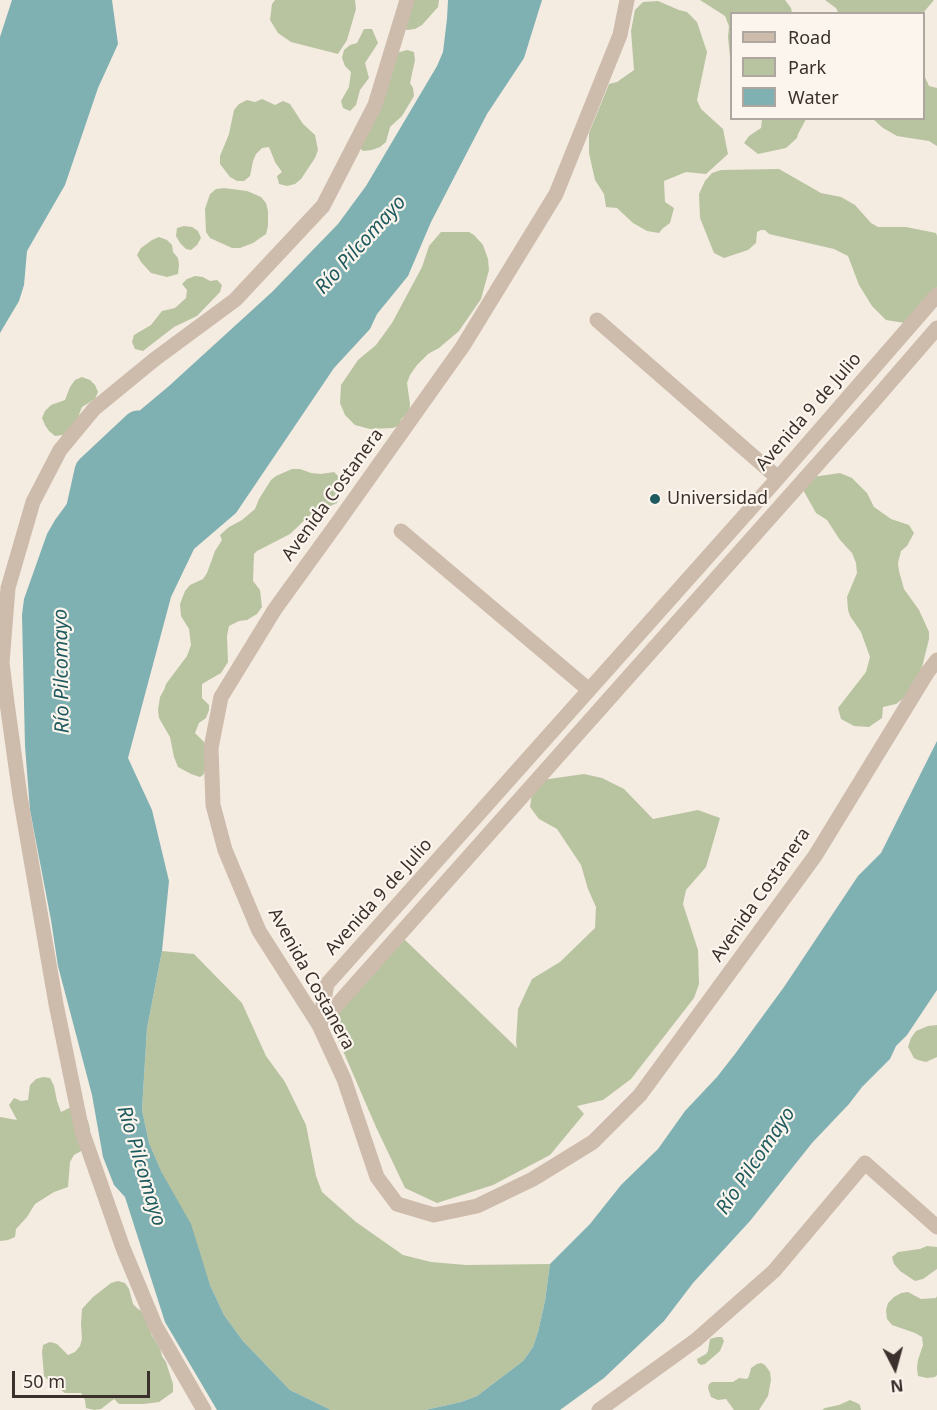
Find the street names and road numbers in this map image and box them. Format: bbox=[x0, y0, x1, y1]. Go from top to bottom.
street label: Avenida 9 de Julio bbox=[752, 348, 866, 476]
street label: Avenida Costanera bbox=[278, 425, 388, 565]
street label: Avenida Costanera bbox=[707, 824, 815, 966]
street label: Avenida 9 de Julio bbox=[321, 834, 437, 960]
street label: Avenida Costanera bbox=[263, 905, 359, 1053]

